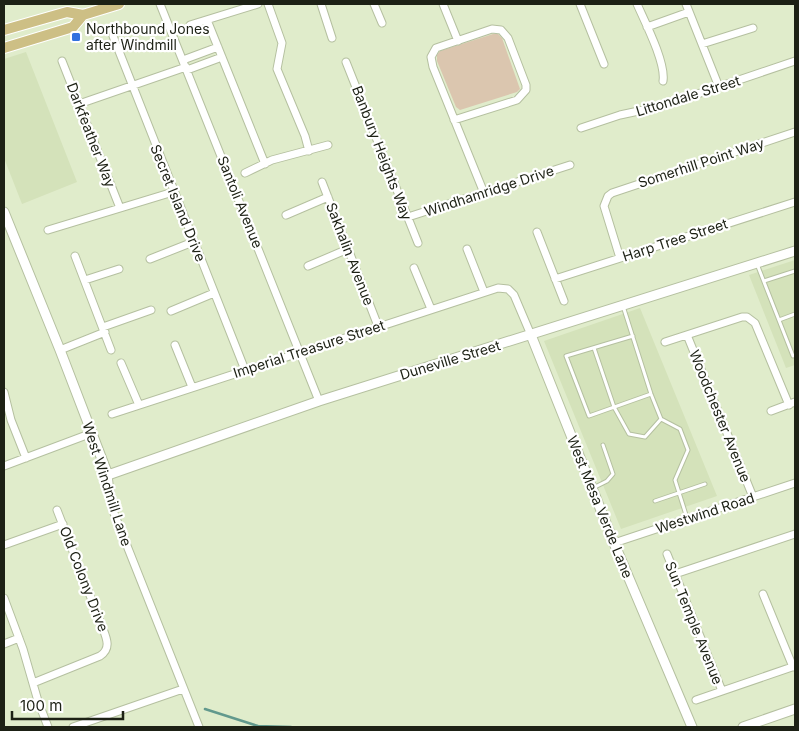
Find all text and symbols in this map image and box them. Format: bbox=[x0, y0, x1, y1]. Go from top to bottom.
place label: Northbound Jones after Windmill bbox=[86, 20, 210, 53]
marker: Northbound Jones after Windmill bbox=[70, 31, 82, 43]
street label: Littondale Street bbox=[634, 71, 742, 119]
street label: Darkfeather Way bbox=[64, 80, 119, 190]
street label: Banbury Heights Way bbox=[349, 83, 416, 223]
street label: Somerhill Point Way bbox=[636, 134, 766, 191]
street label: Secret Island Drive bbox=[147, 142, 210, 264]
street label: Santoli Avenue bbox=[214, 153, 267, 250]
street label: Windhamridge Drive bbox=[422, 162, 556, 220]
street label: Sakhalin Avenue bbox=[323, 200, 378, 308]
street label: Harp Tree Street bbox=[620, 214, 730, 265]
street label: Imperial Treasure Street bbox=[231, 316, 387, 381]
street label: Duneville Street bbox=[398, 336, 503, 383]
street label: Woodchester Avenue bbox=[686, 347, 755, 484]
street label: West Windmill Lane bbox=[79, 420, 136, 548]
street label: West Mesa Verde Lane bbox=[564, 433, 637, 581]
street label: Westwind Road bbox=[653, 489, 756, 536]
street label: Old Colony Drive bbox=[57, 524, 112, 634]
street label: Sun Temple Avenue bbox=[662, 559, 727, 687]
scale bar bbox=[12, 688, 124, 720]
text: 100 m bbox=[20, 696, 62, 715]

